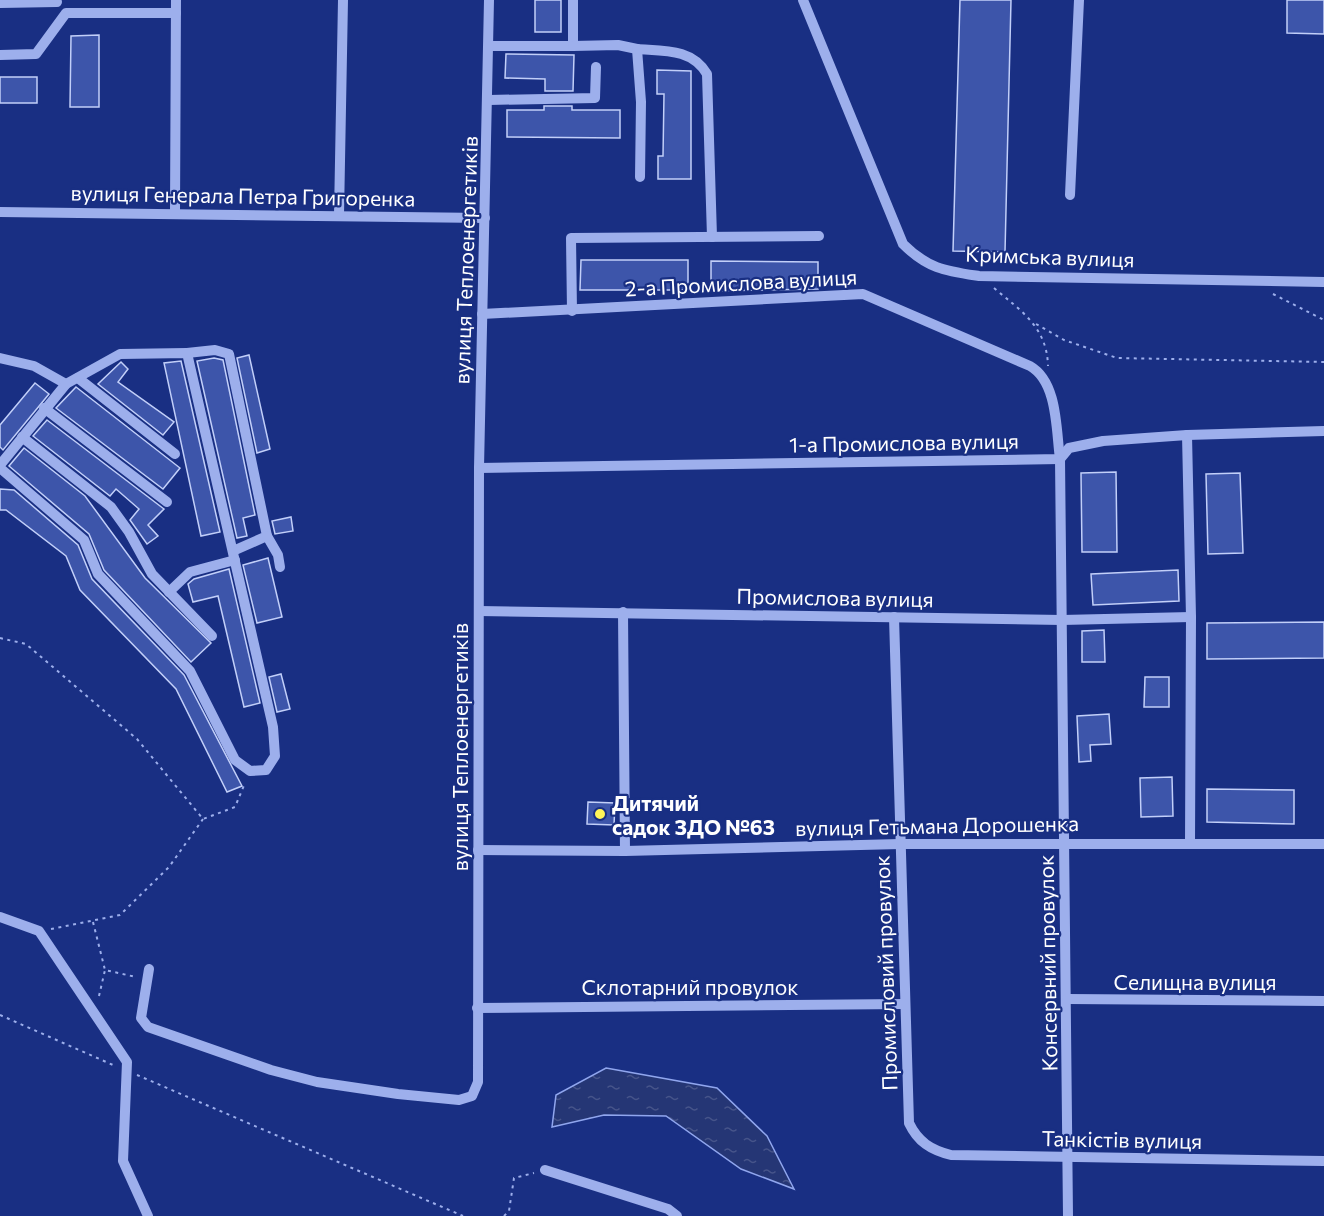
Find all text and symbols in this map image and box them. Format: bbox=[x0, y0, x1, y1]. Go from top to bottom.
street label: вулиця Теплоенергетиків bbox=[448, 135, 482, 385]
street label: вулиця Генерала Петра Григоренка bbox=[71, 179, 415, 211]
street label: Кримська вулиця bbox=[965, 241, 1135, 271]
street label: 2-а Промислова вулиця bbox=[624, 263, 858, 301]
street label: 1-а Промислова вулиця bbox=[789, 427, 1019, 457]
street label: Промислова вулиця bbox=[736, 583, 934, 611]
street label: вулиця Теплоенергетиків bbox=[447, 623, 472, 871]
place label: Дитячий садок ЗДО №63 bbox=[612, 790, 775, 839]
marker: Дитячий садок ЗДО №63 bbox=[593, 807, 607, 821]
street label: вулиця Гетьмана Дорошенка bbox=[795, 810, 1079, 840]
street label: Консервний провулок bbox=[1033, 854, 1061, 1072]
street label: Промисловий провулок bbox=[868, 855, 902, 1091]
street label: Селищна вулиця bbox=[1114, 969, 1276, 994]
street label: Склотарний провулок bbox=[581, 974, 799, 999]
street label: Танкістів вулиця bbox=[1041, 1125, 1203, 1153]

